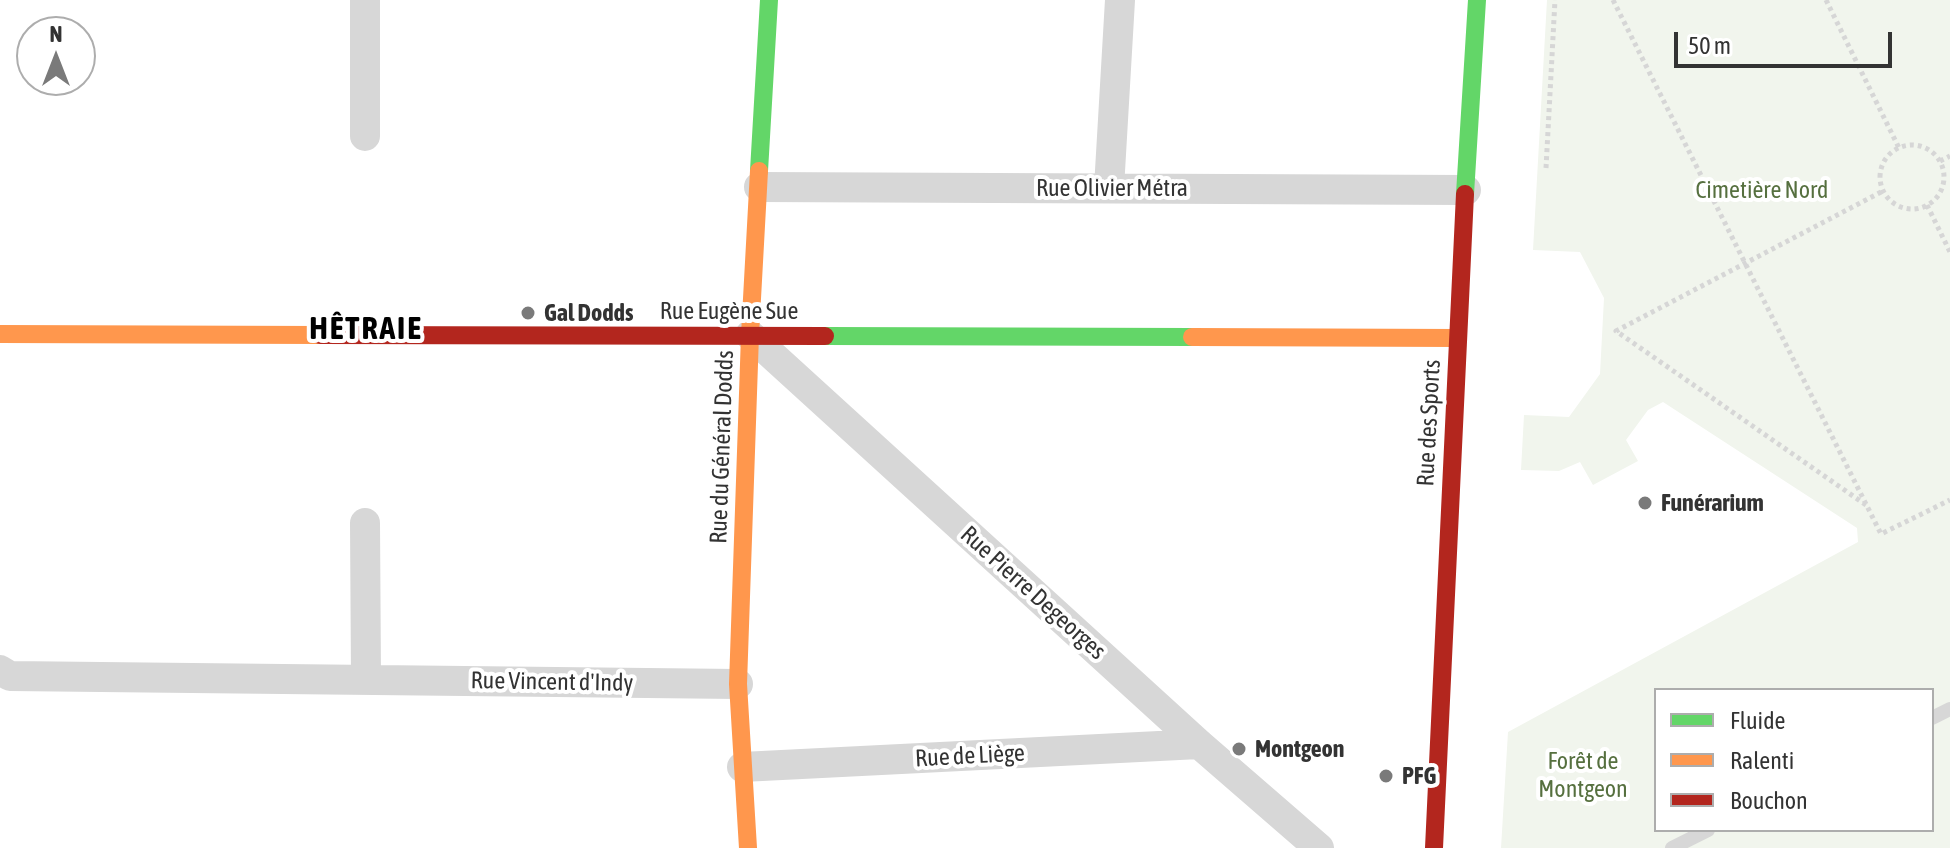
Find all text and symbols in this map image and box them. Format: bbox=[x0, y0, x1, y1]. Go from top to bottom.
north arrow bbox=[16, 16, 96, 96]
scale bar bbox=[1678, 16, 1896, 66]
text: N bbox=[50, 21, 62, 47]
text: 50 m bbox=[1688, 32, 1731, 59]
street label: Rue Olivier Métra bbox=[1036, 174, 1188, 202]
park label: Cimetière Nord bbox=[1696, 176, 1828, 204]
street label: Rue Eugène Sue bbox=[660, 297, 798, 325]
place label: Gal Dodds bbox=[544, 299, 633, 327]
marker: Gal Dodds bbox=[519, 304, 537, 322]
district label: HÊTRAIE bbox=[309, 310, 423, 348]
street label: Rue du Général Dodds bbox=[704, 350, 740, 544]
street label: Rue des Sports bbox=[1411, 359, 1447, 487]
place label: Funérarium bbox=[1661, 489, 1764, 517]
marker: Funérarium bbox=[1636, 494, 1654, 512]
street label: Rue Pierre Degeorges bbox=[954, 520, 1112, 666]
street label: Rue Vincent d'Indy bbox=[470, 666, 634, 698]
legend bbox=[1654, 688, 1934, 832]
text: Fluide bbox=[1730, 707, 1785, 734]
place label: Montgeon bbox=[1255, 735, 1344, 763]
street label: Rue de Liège bbox=[914, 739, 1026, 773]
marker: Montgeon bbox=[1230, 740, 1248, 758]
park label: Forêt de Montgeon bbox=[1538, 747, 1628, 803]
text: Ralenti bbox=[1730, 747, 1794, 774]
place label: PFG bbox=[1402, 762, 1436, 790]
marker: PFG bbox=[1377, 767, 1395, 785]
text: Bouchon bbox=[1730, 787, 1808, 814]

